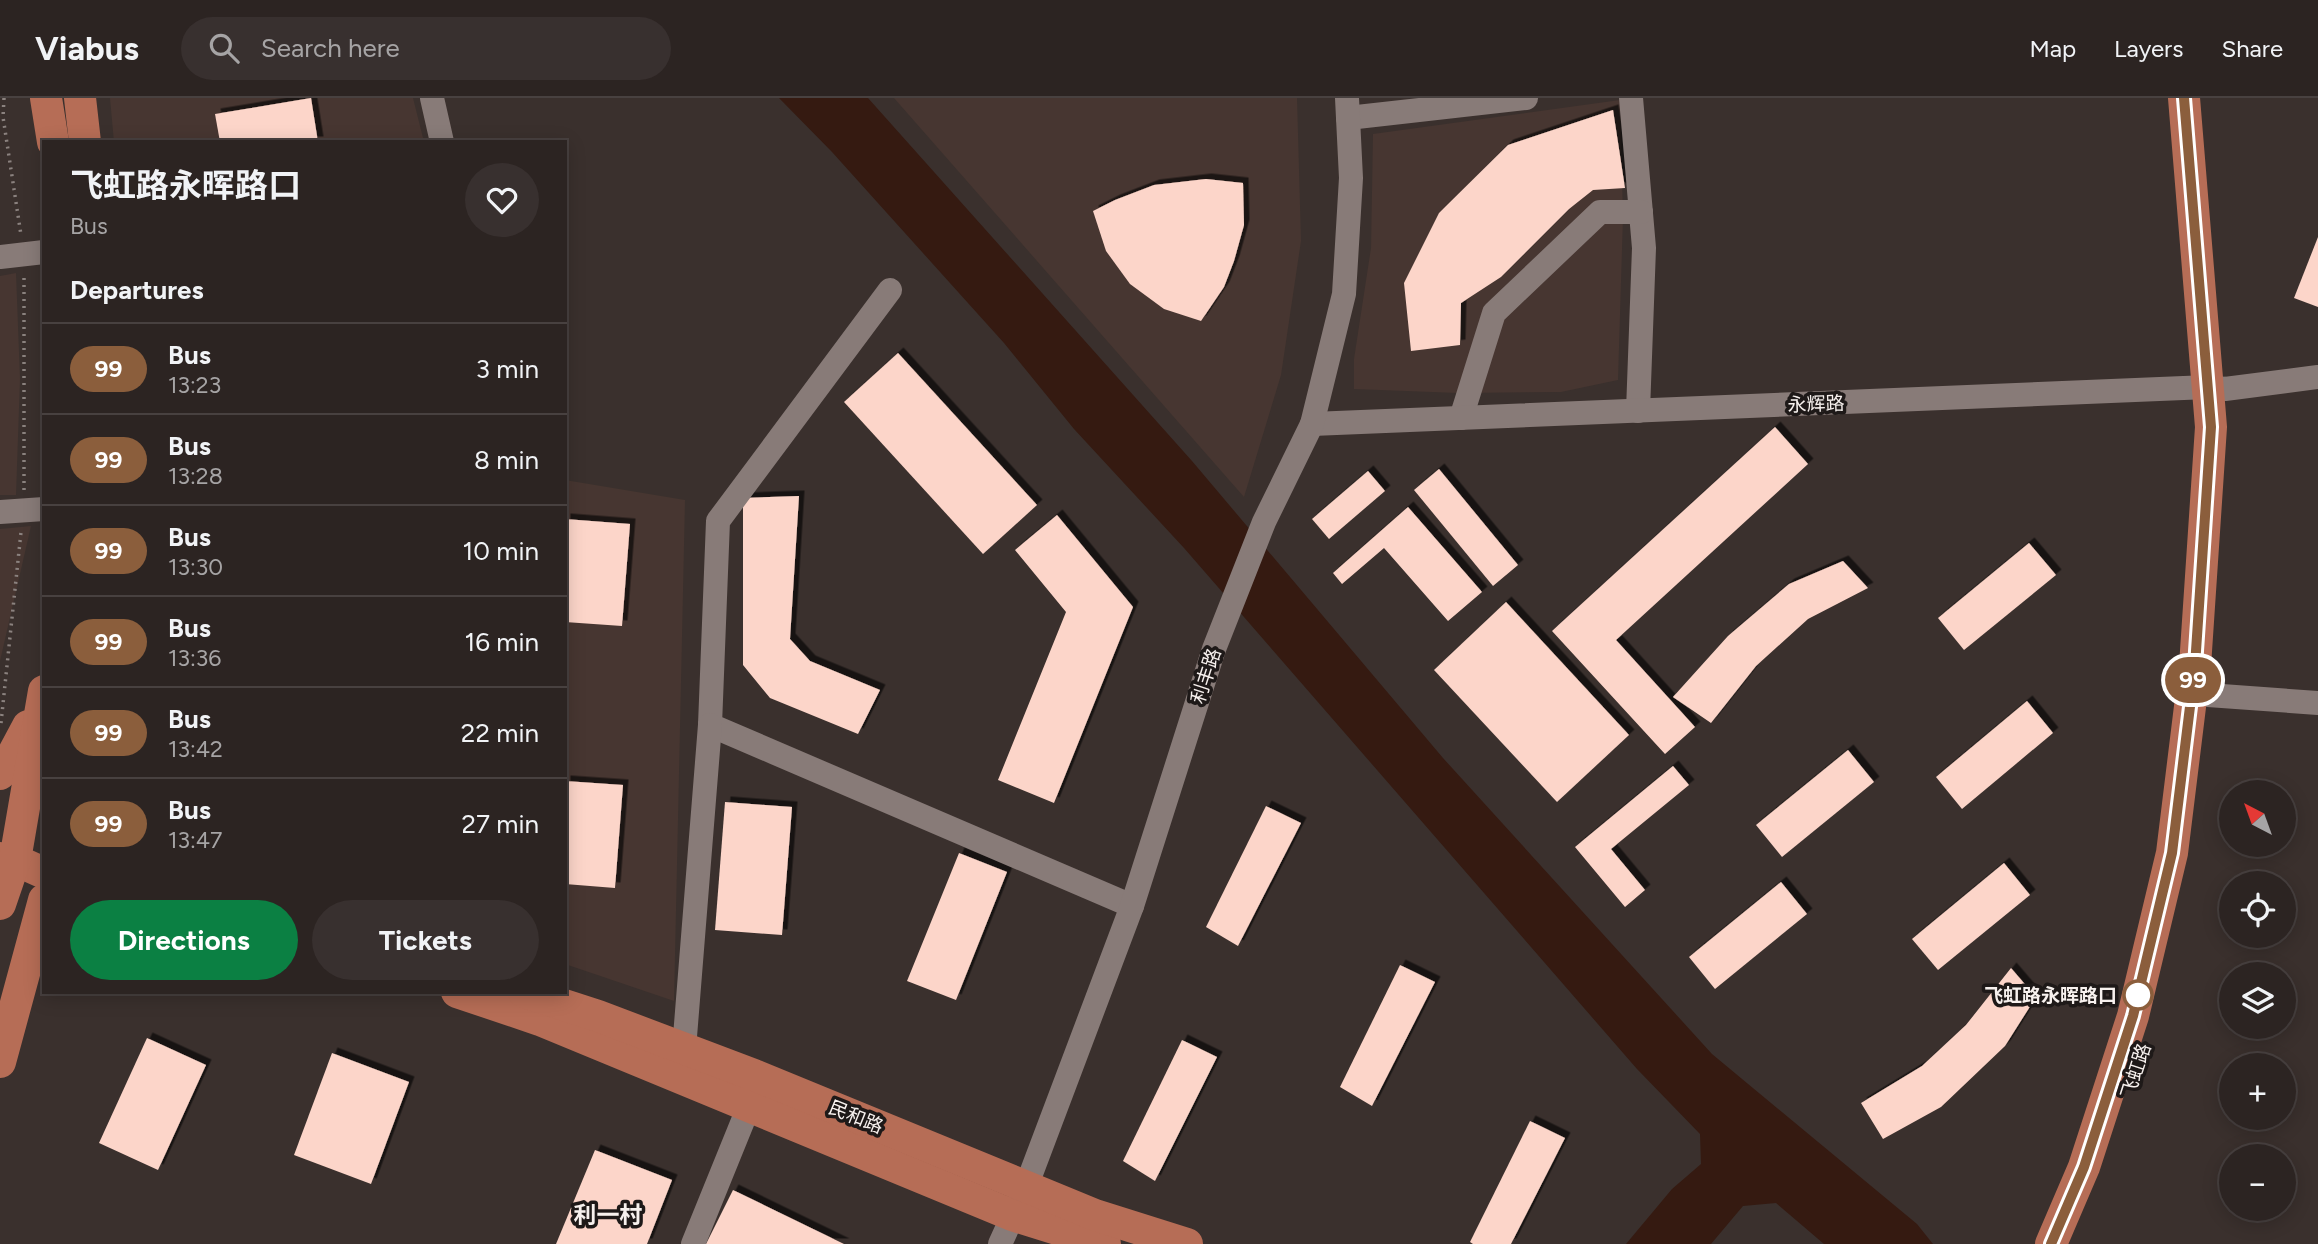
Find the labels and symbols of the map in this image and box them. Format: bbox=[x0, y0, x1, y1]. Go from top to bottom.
street label: 永辉路 bbox=[1787, 392, 1845, 416]
street label: 利丰路 bbox=[1186, 645, 1226, 707]
line badge: 99 bbox=[2162, 657, 2224, 703]
north arrow bbox=[2219, 780, 2296, 858]
marker: 飞虹路永晖路口 bbox=[2123, 980, 2153, 1010]
place label: 飞虹路永晖路口 bbox=[1984, 984, 2117, 1007]
street label: 飞虹路 bbox=[2116, 1040, 2156, 1102]
street label: 民和路 bbox=[825, 1096, 887, 1138]
district label: 利一村 bbox=[574, 1201, 643, 1229]

